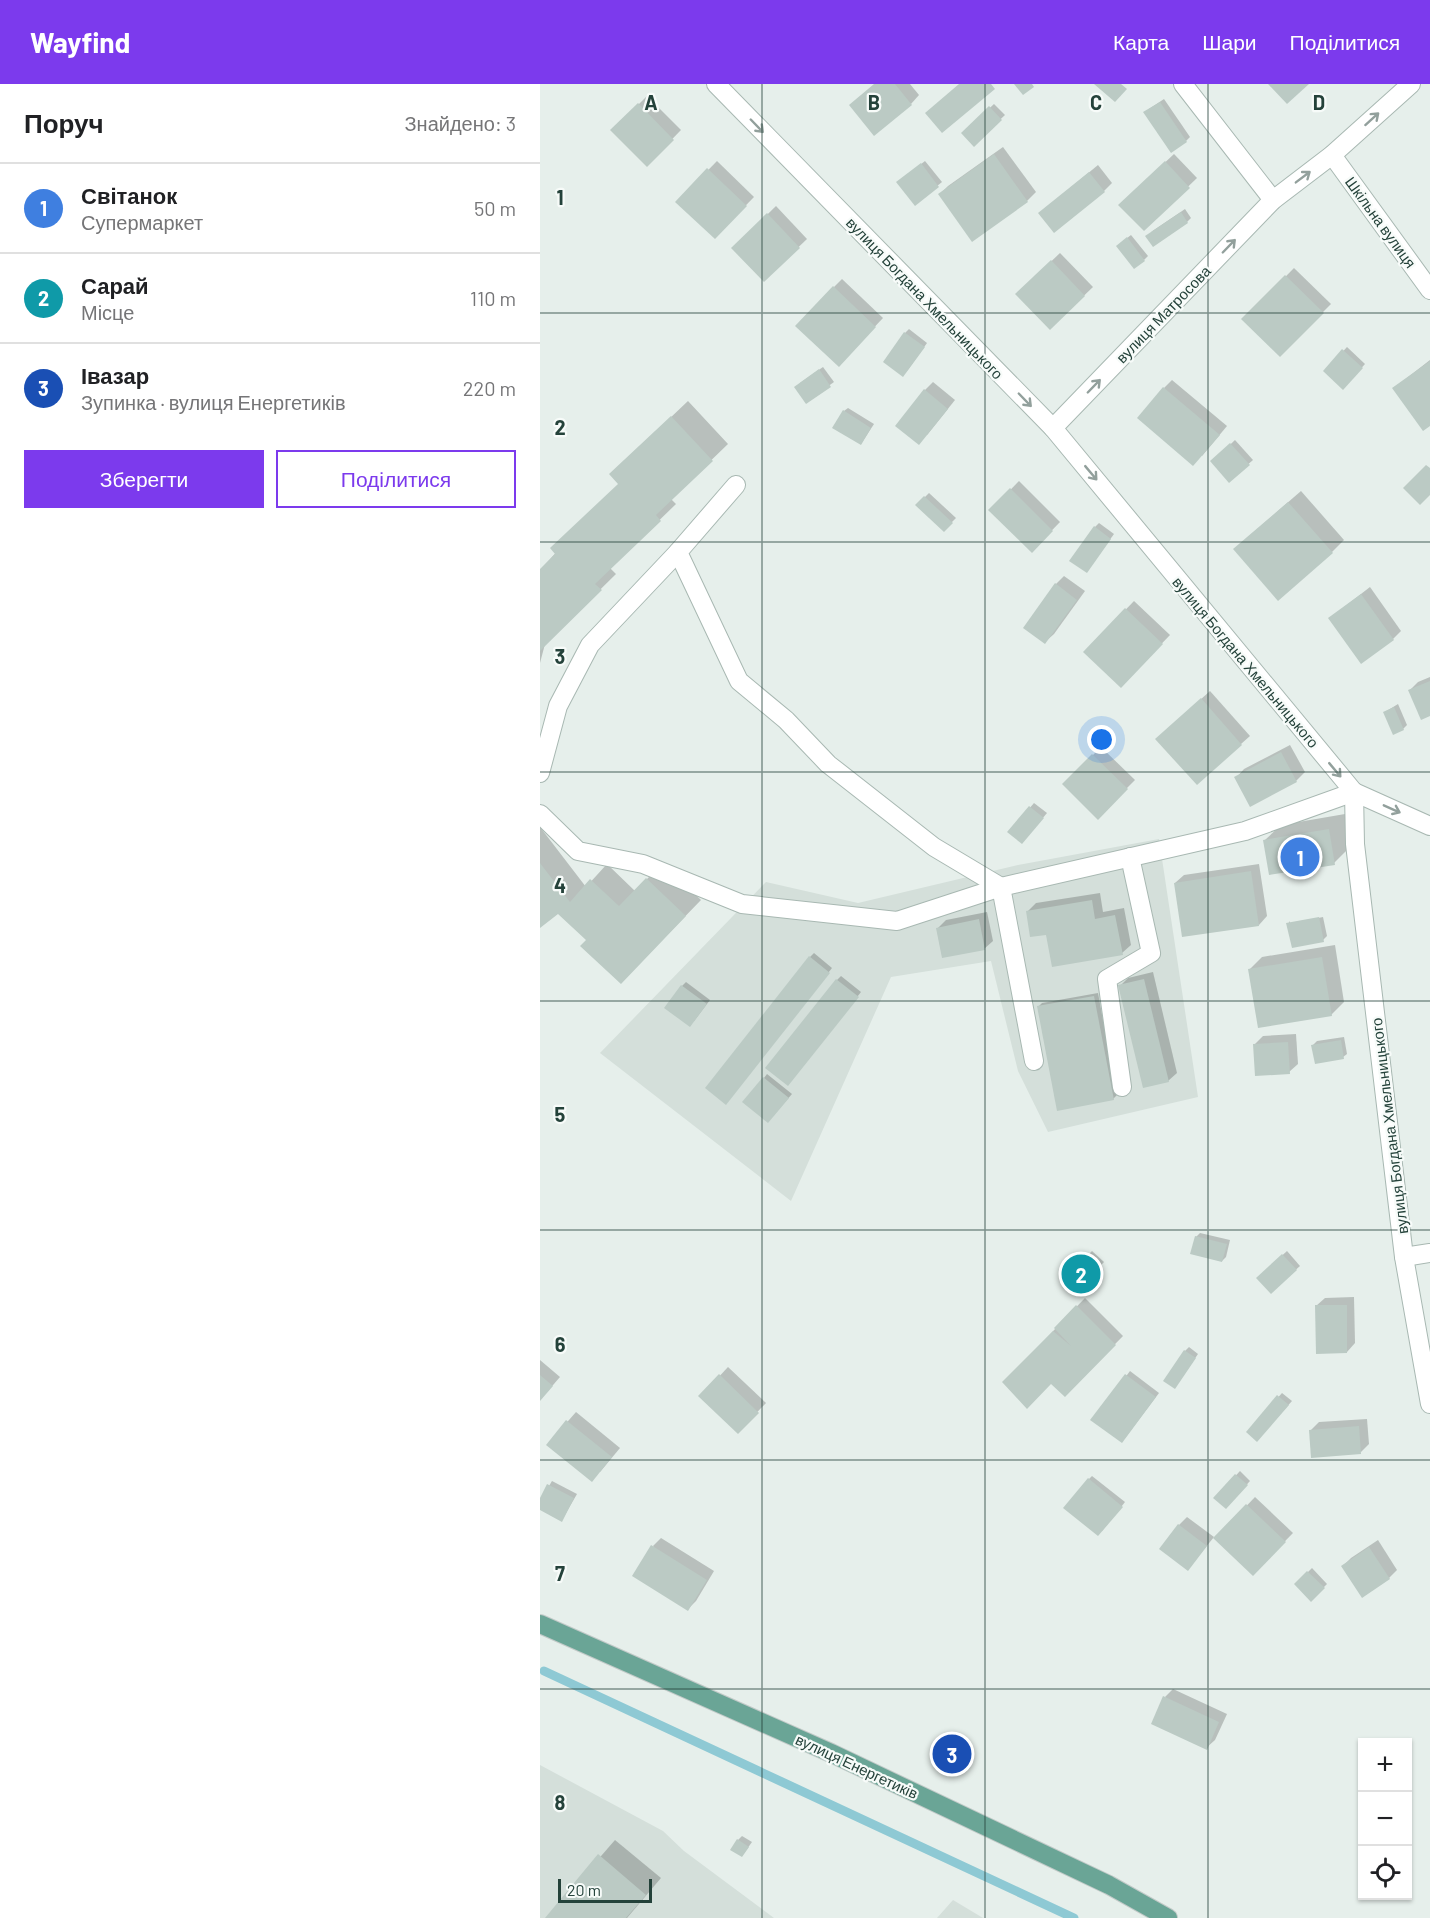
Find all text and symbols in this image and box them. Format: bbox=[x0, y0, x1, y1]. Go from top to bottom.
text: Wayfind bbox=[30, 25, 130, 59]
text: Карта bbox=[1113, 29, 1169, 54]
text: Шари bbox=[1202, 29, 1257, 54]
text: Поділитися bbox=[1290, 29, 1400, 54]
text: A bbox=[644, 90, 658, 114]
text: B bbox=[868, 90, 880, 114]
text: C bbox=[1090, 90, 1102, 114]
text: D bbox=[1313, 90, 1325, 114]
text: Поруч bbox=[24, 107, 104, 138]
text: Знайдено: 3 bbox=[405, 111, 516, 135]
one-way arrow bbox=[1364, 112, 1379, 126]
one-way arrow bbox=[749, 118, 764, 133]
one-way arrow bbox=[1294, 171, 1310, 184]
street label: Шкільна вулиця bbox=[1342, 173, 1420, 271]
text: Світанок bbox=[81, 182, 177, 208]
text: 1 bbox=[556, 185, 564, 209]
text: 1 bbox=[40, 196, 47, 220]
text: 50 m bbox=[474, 196, 516, 220]
text: Супермаркет bbox=[81, 210, 203, 234]
street label: вулиця Богдана Хмельницького bbox=[843, 213, 1007, 383]
one-way arrow bbox=[1222, 238, 1236, 253]
street label: вулиця Матросова bbox=[1112, 261, 1214, 366]
text: Сарай bbox=[81, 272, 149, 298]
text: 2 bbox=[38, 286, 49, 310]
text: 110 m bbox=[470, 286, 516, 310]
text: Місце bbox=[81, 300, 134, 324]
text: Івазар bbox=[81, 362, 149, 388]
text: 3 bbox=[38, 376, 49, 400]
text: 220 m bbox=[463, 376, 516, 400]
one-way arrow bbox=[1087, 379, 1101, 394]
text: Зупинка · вулиця Енергетиків bbox=[81, 390, 346, 414]
one-way arrow bbox=[1018, 392, 1033, 407]
text: 2 bbox=[554, 415, 566, 439]
button: Зберегти bbox=[24, 450, 264, 508]
button: Поділитися bbox=[276, 450, 516, 508]
one-way arrow bbox=[1084, 465, 1097, 481]
street label: вулиця Богдана Хмельницького bbox=[1169, 573, 1323, 751]
text: 3 bbox=[555, 644, 565, 668]
your location bbox=[1087, 725, 1116, 754]
one-way arrow bbox=[1328, 761, 1341, 777]
one-way arrow bbox=[1382, 804, 1400, 816]
pin: 1 bbox=[1280, 834, 1320, 880]
text: 4 bbox=[554, 873, 566, 897]
street label: вулиця Богдана Хмельницького bbox=[1367, 1017, 1411, 1235]
text: 5 bbox=[555, 1102, 566, 1126]
pin: 2 bbox=[1062, 1252, 1100, 1296]
text: 6 bbox=[555, 1332, 566, 1356]
text: 7 bbox=[555, 1561, 565, 1585]
street label: вулиця Енергетиків bbox=[793, 1730, 921, 1802]
pin: 3 bbox=[932, 1732, 972, 1776]
map controls bbox=[1358, 1738, 1412, 1900]
button: + bbox=[1358, 1738, 1412, 1792]
text: 8 bbox=[555, 1790, 566, 1814]
button: − bbox=[1358, 1792, 1412, 1846]
button: locate bbox=[1358, 1846, 1412, 1900]
scale bar bbox=[558, 1876, 652, 1904]
text: 20 m bbox=[567, 1880, 601, 1899]

